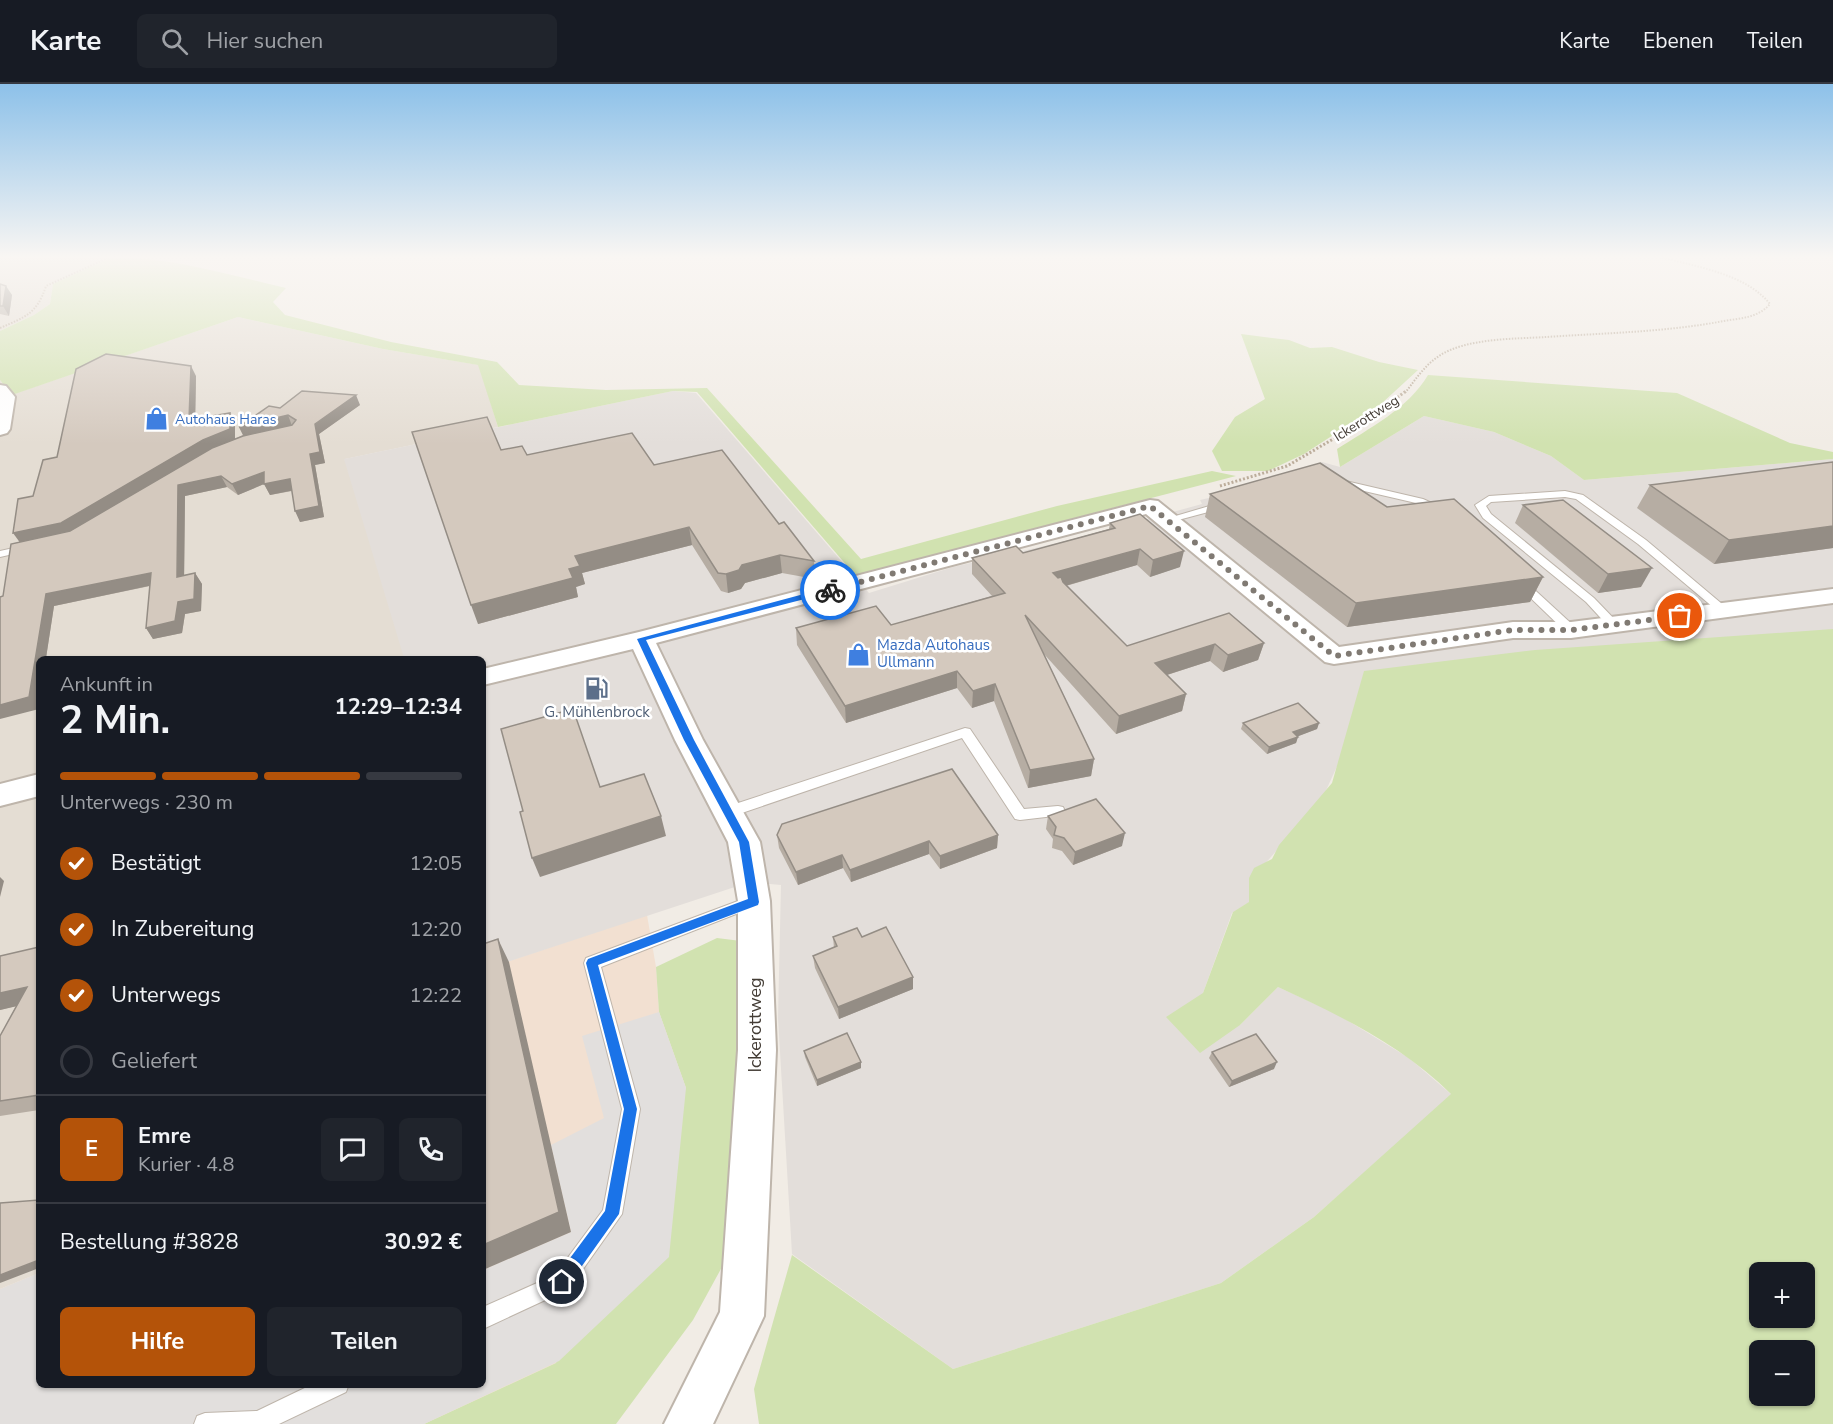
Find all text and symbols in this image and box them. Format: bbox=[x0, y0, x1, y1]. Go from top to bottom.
search box bbox=[137, 14, 557, 68]
text: Karte bbox=[30, 22, 101, 60]
icon: search bbox=[158, 25, 191, 58]
text: Hier suchen bbox=[206, 26, 323, 56]
text: Karte bbox=[1559, 27, 1610, 55]
text: Ebenen bbox=[1643, 27, 1714, 55]
text: Teilen bbox=[1747, 27, 1803, 55]
street label: Ickerottweg bbox=[1330, 391, 1403, 446]
shop icon: Autohaus Haras bbox=[144, 406, 170, 432]
place label: Autohaus Haras bbox=[175, 410, 277, 429]
courier bbox=[800, 560, 860, 620]
icon: bike bbox=[814, 574, 847, 607]
pin bbox=[1654, 590, 1705, 641]
icon: bag bbox=[1663, 599, 1696, 632]
place label: Mazda Autohaus Ullmann bbox=[877, 635, 990, 672]
shop icon: Mazda Autohaus Ullmann bbox=[846, 641, 872, 667]
text: Ankunft in bbox=[60, 671, 153, 698]
fuel station icon: G. Mühlenbrock bbox=[584, 675, 610, 701]
text: 12:29–12:34 bbox=[334, 692, 462, 722]
text: 2 Min. bbox=[60, 694, 170, 747]
place label: G. Mühlenbrock bbox=[544, 702, 650, 722]
text: Unterwegs · 230 m bbox=[60, 789, 233, 816]
icon: check bbox=[60, 847, 93, 880]
text: Bestätigt bbox=[111, 848, 201, 878]
text: 12:05 bbox=[409, 850, 462, 877]
icon: check bbox=[60, 913, 93, 946]
text: In Zubereitung bbox=[111, 914, 254, 944]
text: 12:20 bbox=[409, 916, 462, 943]
street label: Ickerottweg bbox=[743, 977, 767, 1073]
icon: check bbox=[60, 979, 93, 1012]
text: Unterwegs bbox=[111, 980, 221, 1010]
text: 12:22 bbox=[409, 982, 462, 1009]
text: Geliefert bbox=[111, 1046, 197, 1076]
button: chat bbox=[321, 1118, 384, 1181]
button: phone bbox=[399, 1118, 462, 1181]
text: Emre bbox=[138, 1121, 191, 1151]
text: E bbox=[85, 1134, 98, 1164]
text: Kurier · 4.8 bbox=[138, 1151, 235, 1178]
text: Bestellung #3828 bbox=[60, 1227, 239, 1257]
text: 30.92 € bbox=[385, 1227, 462, 1257]
pin bbox=[536, 1256, 587, 1307]
map controls bbox=[1749, 1262, 1815, 1406]
button: + bbox=[1749, 1262, 1815, 1328]
icon: home bbox=[545, 1265, 578, 1298]
button: Hilfe bbox=[60, 1307, 255, 1376]
button: Teilen bbox=[267, 1307, 462, 1376]
button: − bbox=[1749, 1340, 1815, 1406]

